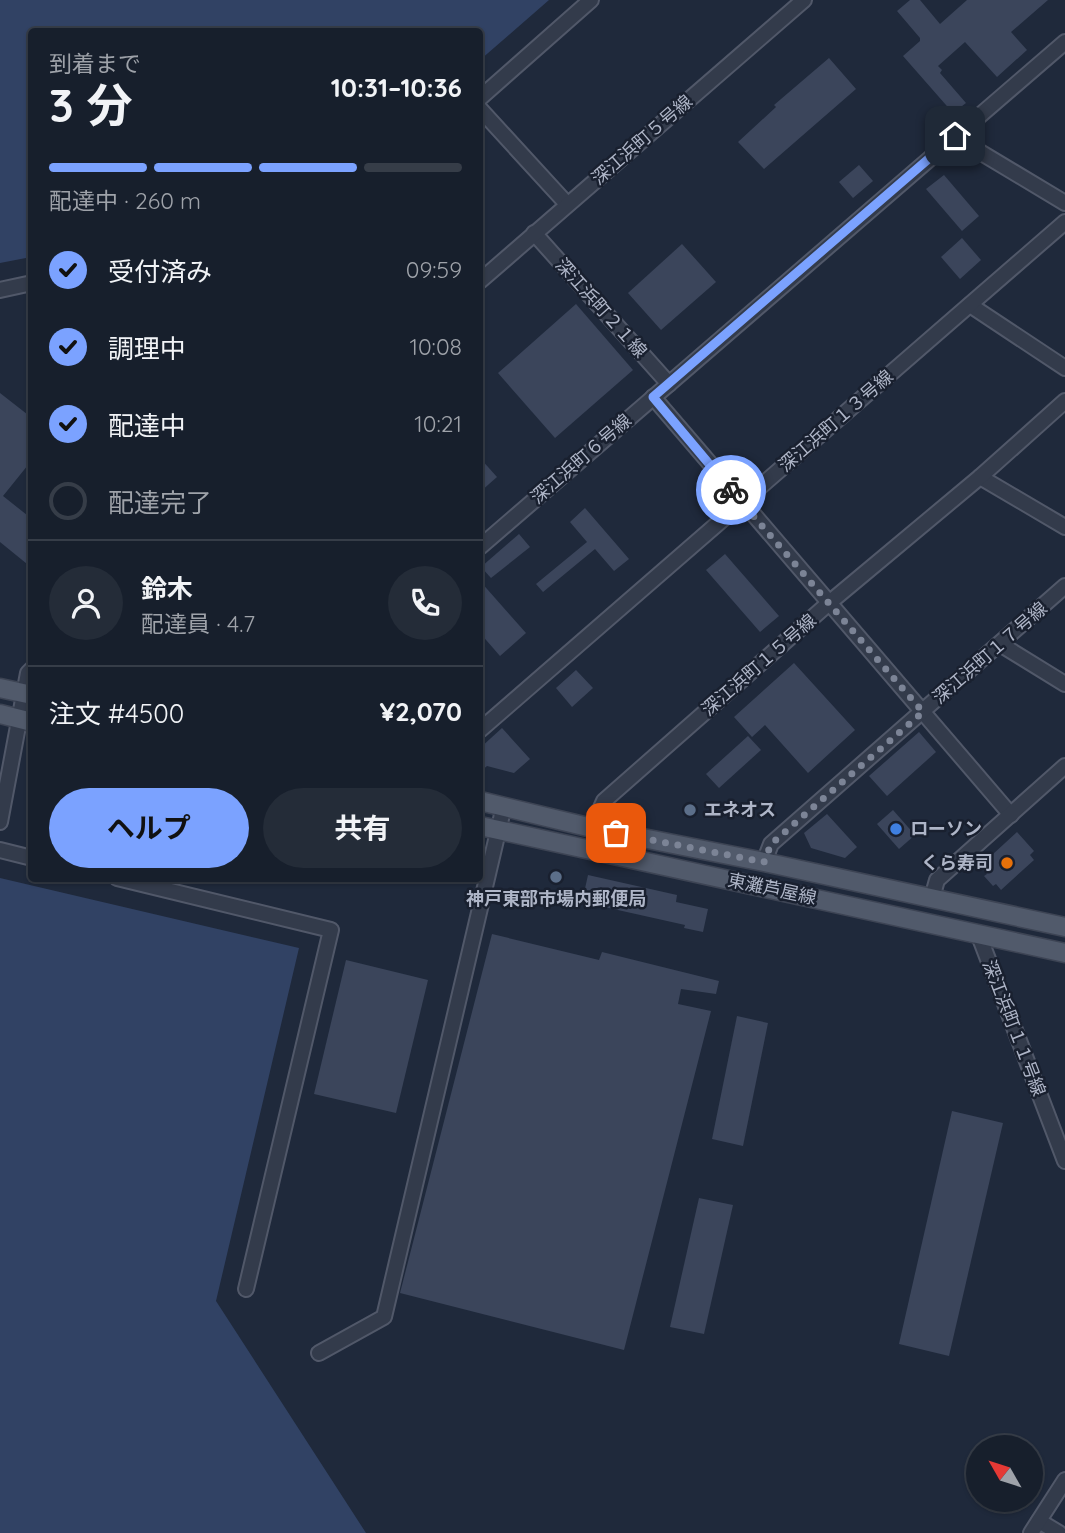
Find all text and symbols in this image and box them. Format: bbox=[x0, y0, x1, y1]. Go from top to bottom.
text: 到着まで bbox=[49, 49, 141, 78]
text: 10:31–10:36 bbox=[331, 71, 462, 104]
text: 3 分 bbox=[49, 76, 133, 134]
street label: 深江浜町５号線 bbox=[587, 90, 697, 190]
pin bbox=[925, 106, 985, 166]
icon: home bbox=[936, 117, 974, 155]
text: 配達中 · 260 m bbox=[49, 186, 201, 215]
icon: check bbox=[49, 251, 87, 289]
street label: 深江浜町２１線 bbox=[551, 253, 652, 362]
text: 受付済み bbox=[108, 255, 212, 288]
text: 09:59 bbox=[406, 255, 462, 284]
icon: check bbox=[49, 328, 87, 366]
text: 調理中 bbox=[108, 332, 186, 365]
text: 10:08 bbox=[409, 332, 462, 361]
street label: 深江浜町１３号線 bbox=[774, 365, 898, 477]
icon: check bbox=[49, 405, 87, 443]
text: 配達中 bbox=[108, 409, 186, 442]
text: 10:21 bbox=[414, 409, 462, 438]
street label: 深江浜町６号線 bbox=[526, 409, 636, 509]
courier bbox=[696, 455, 766, 525]
icon: bike bbox=[712, 471, 750, 509]
text: 配達完了 bbox=[108, 486, 212, 519]
button: person bbox=[49, 566, 123, 640]
button: phone bbox=[388, 566, 462, 640]
text: 鈴木 bbox=[141, 572, 193, 605]
street label: 深江浜町１７号線 bbox=[928, 597, 1052, 709]
text: 配達員 · 4.7 bbox=[141, 609, 255, 638]
street label: 深江浜町１５号線 bbox=[697, 609, 821, 721]
text: ¥2,070 bbox=[379, 695, 462, 728]
text: 注文 #4500 bbox=[49, 697, 184, 730]
button: ヘルプ bbox=[49, 788, 249, 868]
button: 共有 bbox=[263, 788, 462, 868]
place label: エネオス bbox=[704, 798, 776, 821]
marker: エネオス bbox=[682, 802, 698, 818]
pin bbox=[586, 803, 646, 863]
icon: bag bbox=[597, 814, 635, 852]
place label: ローソン bbox=[910, 817, 982, 840]
marker: ローソン bbox=[888, 821, 904, 837]
place label: くら寿司 bbox=[921, 851, 993, 874]
marker: くら寿司 bbox=[999, 855, 1015, 871]
street label: 東灘芦屋線 bbox=[726, 868, 819, 909]
marker: 神戸東部市場内郵便局 bbox=[548, 869, 564, 885]
place label: 神戸東部市場内郵便局 bbox=[466, 887, 646, 910]
street label: 深江浜町１１号線 bbox=[978, 956, 1051, 1099]
north arrow bbox=[966, 1435, 1043, 1512]
map controls bbox=[966, 1435, 1043, 1512]

